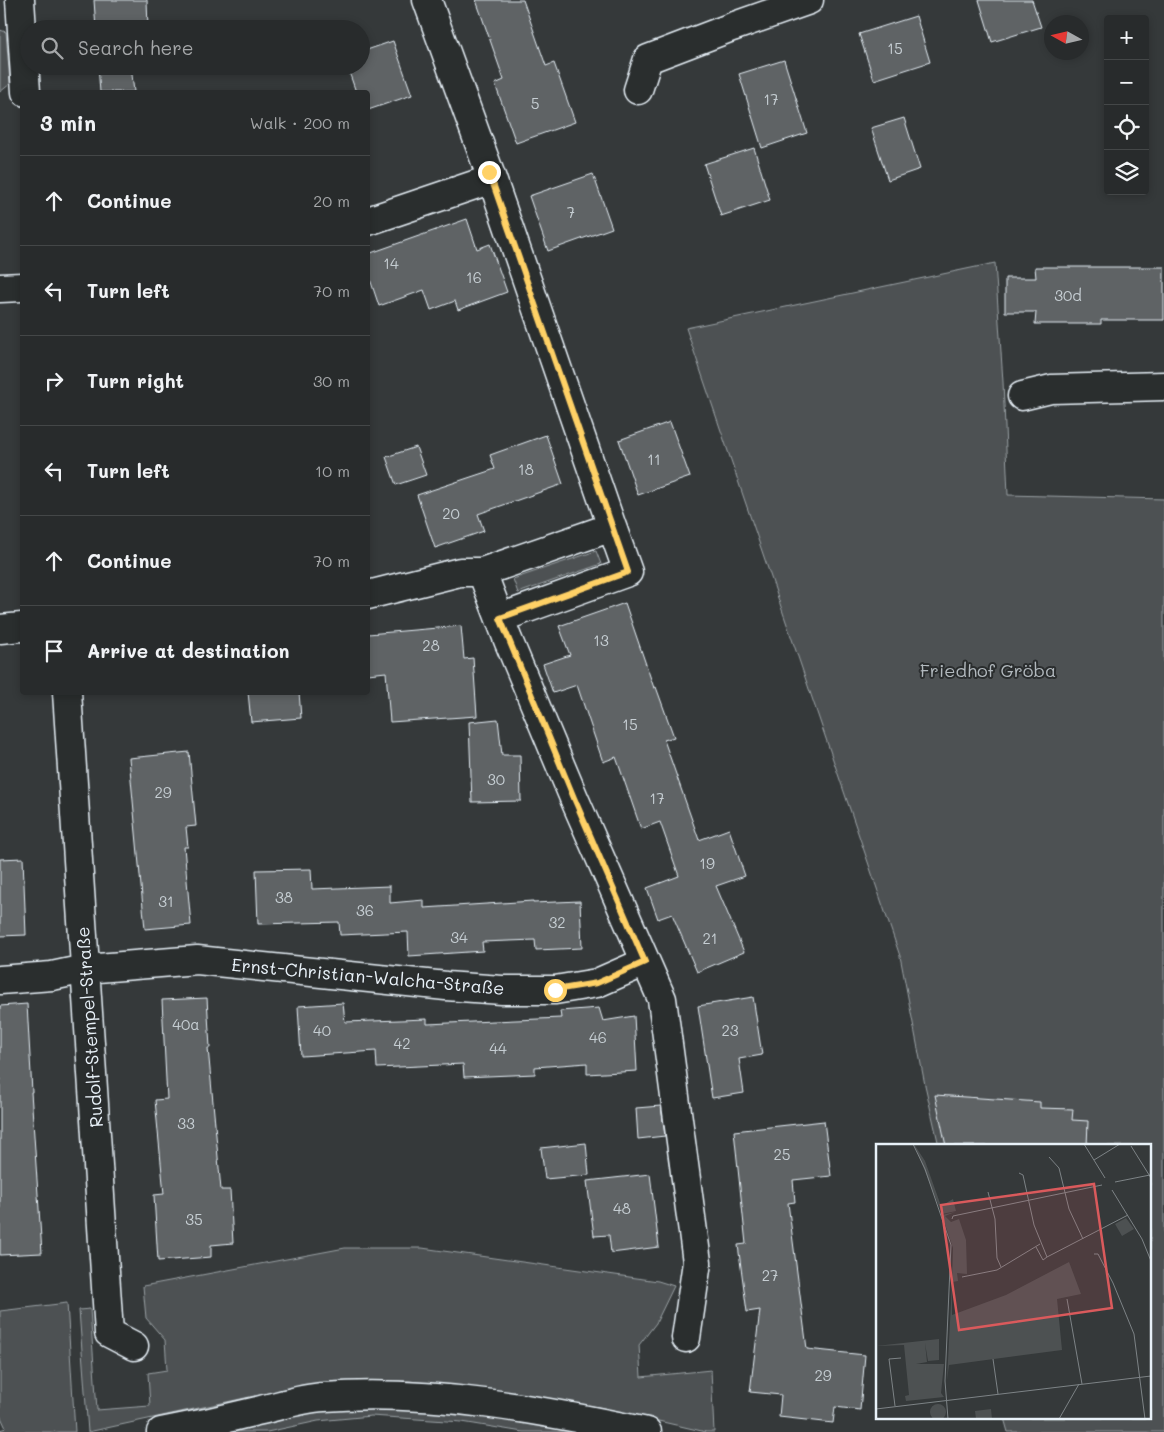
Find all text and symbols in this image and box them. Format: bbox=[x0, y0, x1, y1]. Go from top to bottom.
north arrow bbox=[1044, 15, 1089, 60]
map controls bbox=[1104, 15, 1149, 195]
button: + bbox=[1104, 15, 1149, 60]
search box bbox=[20, 20, 370, 75]
icon: search bbox=[38, 34, 66, 62]
text: Search here bbox=[78, 35, 194, 60]
house number: 15 bbox=[887, 38, 903, 58]
button: − bbox=[1104, 60, 1149, 105]
house number: 17 bbox=[763, 89, 779, 109]
house number: 5 bbox=[531, 93, 539, 113]
button: locate bbox=[1104, 105, 1149, 150]
text: 3 min bbox=[40, 109, 96, 136]
text: Walk · 200 m bbox=[250, 112, 350, 133]
button: layers bbox=[1104, 150, 1149, 195]
route end bbox=[478, 161, 501, 184]
icon: ahead bbox=[40, 187, 68, 215]
text: Continue bbox=[87, 188, 172, 213]
text: 20 m bbox=[313, 190, 350, 211]
house number: 7 bbox=[567, 202, 575, 222]
house number: 14 bbox=[383, 253, 399, 273]
house number: 16 bbox=[466, 267, 482, 287]
icon: left bbox=[40, 277, 68, 305]
text: Turn left bbox=[87, 278, 170, 303]
text: 70 m bbox=[313, 280, 350, 301]
house number: 30d bbox=[1054, 285, 1082, 305]
icon: right bbox=[40, 367, 68, 395]
text: Turn right bbox=[87, 368, 184, 393]
text: 30 m bbox=[313, 370, 350, 391]
house number: 11 bbox=[647, 449, 661, 469]
icon: left bbox=[40, 457, 68, 485]
text: Turn left bbox=[87, 458, 170, 483]
house number: 18 bbox=[518, 459, 534, 479]
text: 10 m bbox=[315, 460, 350, 481]
house number: 20 bbox=[442, 503, 460, 523]
icon: ahead bbox=[40, 547, 68, 575]
text: Continue bbox=[87, 548, 172, 573]
text: 70 m bbox=[313, 550, 350, 571]
house number: 13 bbox=[593, 630, 609, 650]
house number: 28 bbox=[422, 635, 440, 655]
icon: arrive bbox=[40, 637, 68, 665]
text: Arrive at destination bbox=[87, 638, 290, 663]
park label: Friedhof Gröba bbox=[920, 658, 1056, 682]
house number: 15 bbox=[622, 714, 638, 734]
house number: 30 bbox=[487, 769, 505, 789]
house number: 29 bbox=[154, 782, 172, 802]
house number: 17 bbox=[649, 788, 665, 808]
house number: 19 bbox=[699, 853, 715, 873]
house number: 38 bbox=[275, 887, 293, 907]
house number: 31 bbox=[158, 891, 174, 911]
house number: 36 bbox=[356, 900, 374, 920]
house number: 32 bbox=[548, 912, 566, 932]
street label: Rudolf-Stempel-Straße bbox=[70, 926, 108, 1128]
house number: 34 bbox=[450, 927, 468, 947]
house number: 21 bbox=[702, 928, 718, 948]
street label: Ernst-Christian-Walcha-Straße bbox=[230, 952, 506, 1000]
route start bbox=[544, 979, 567, 1002]
house number: 40a bbox=[172, 1014, 200, 1034]
house number: 40 bbox=[313, 1020, 331, 1040]
house number: 23 bbox=[721, 1020, 739, 1040]
house number: 46 bbox=[589, 1027, 607, 1047]
house number: 42 bbox=[393, 1033, 411, 1053]
house number: 44 bbox=[489, 1038, 507, 1058]
house number: 33 bbox=[177, 1113, 195, 1133]
house number: 25 bbox=[773, 1144, 791, 1164]
inset map bbox=[876, 1144, 1152, 1420]
house number: 48 bbox=[613, 1198, 631, 1218]
house number: 35 bbox=[185, 1209, 203, 1229]
house number: 27 bbox=[762, 1265, 778, 1285]
house number: 29 bbox=[814, 1365, 832, 1385]

